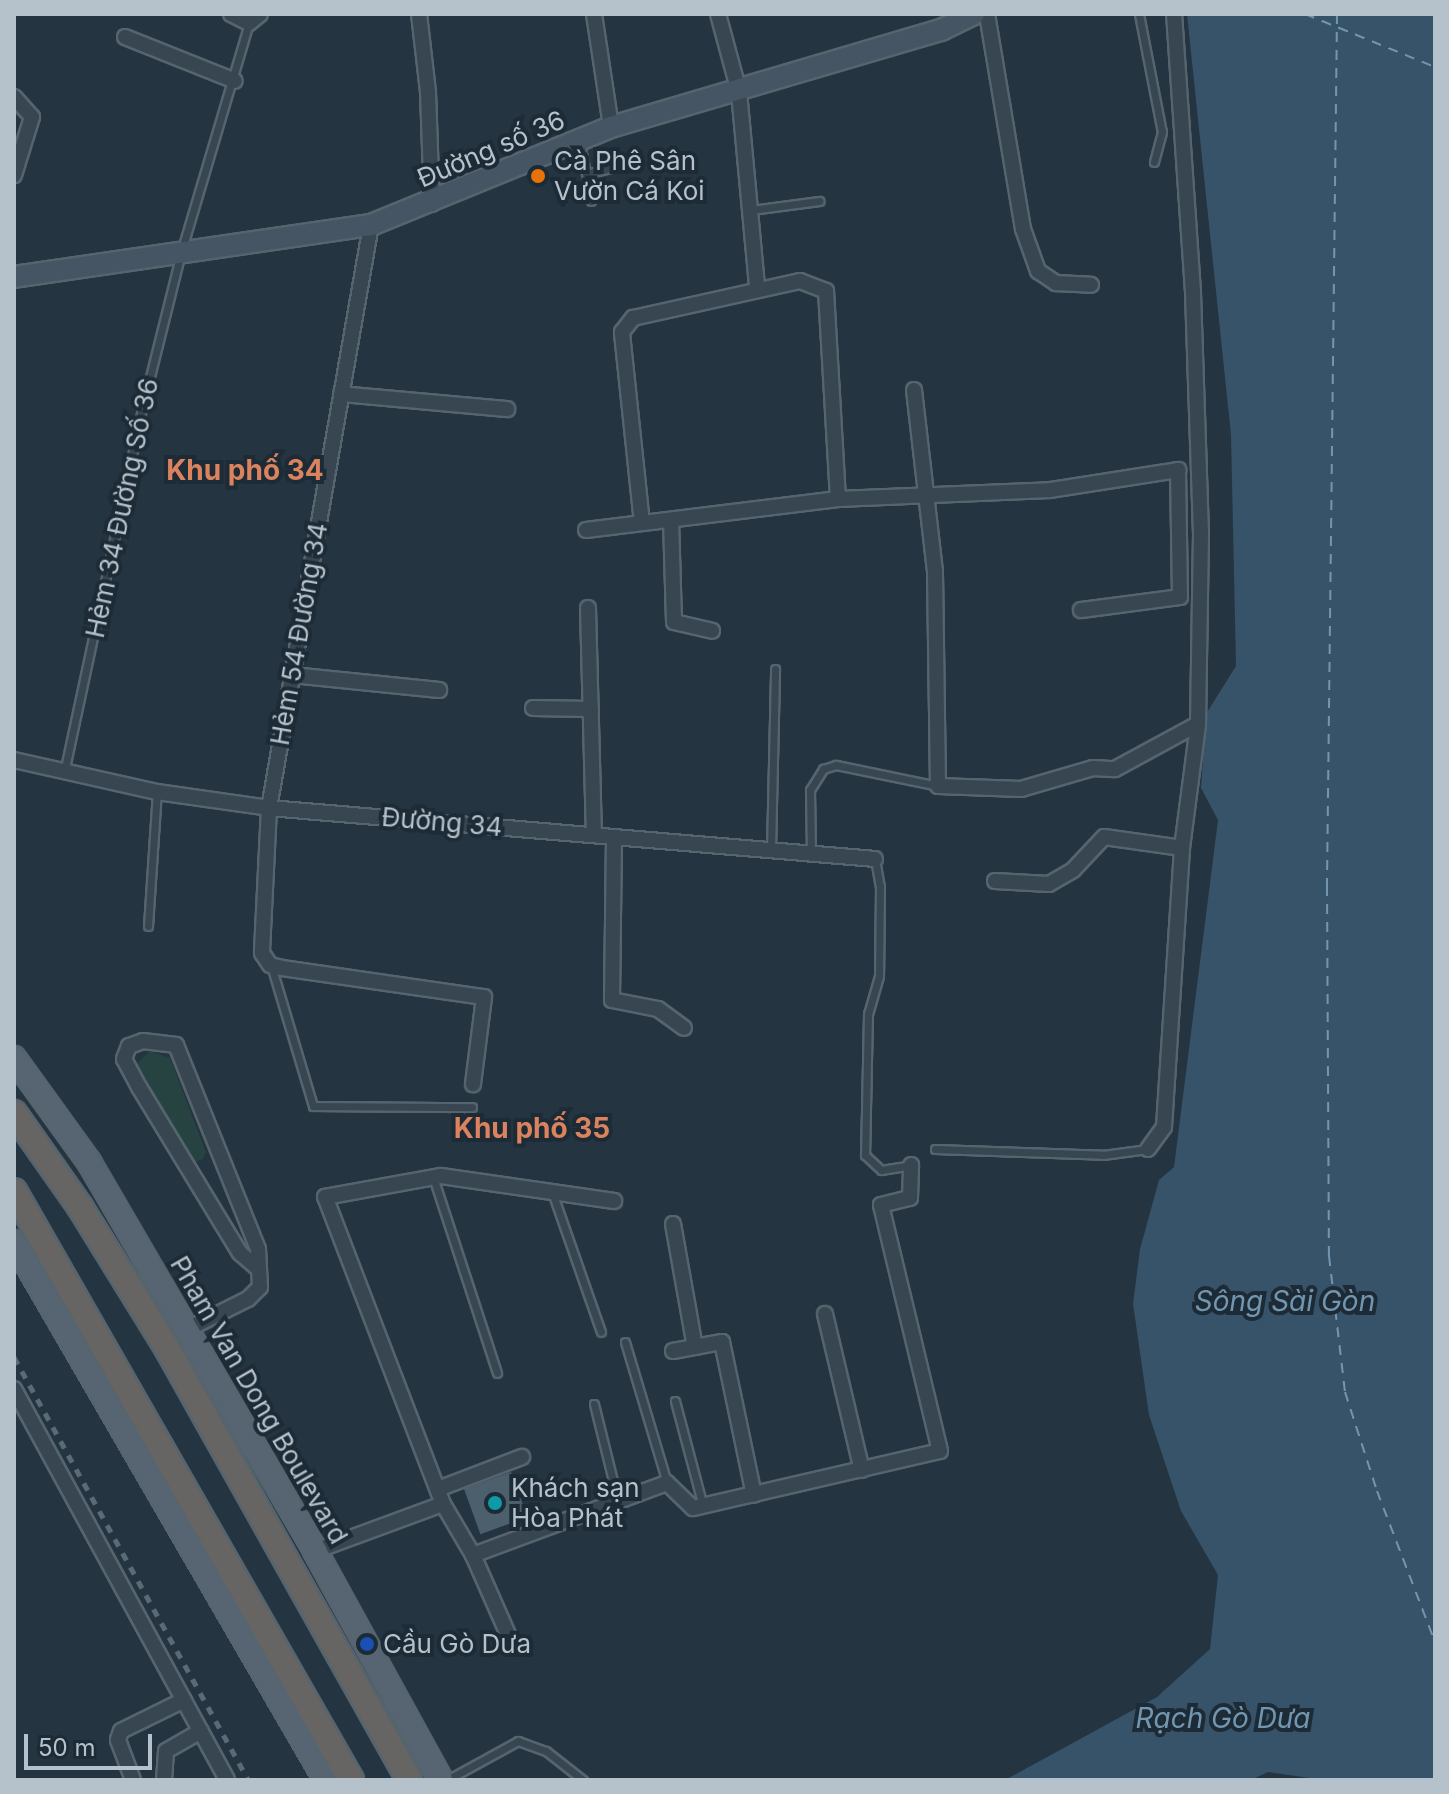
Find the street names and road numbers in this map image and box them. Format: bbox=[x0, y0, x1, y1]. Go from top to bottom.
street label: Đường số 36 bbox=[413, 104, 569, 194]
street label: Hẻm 34 Đường Số 36 bbox=[79, 375, 165, 641]
street label: Hẻm 54 Đường 34 bbox=[264, 520, 334, 748]
street label: Đường 34 bbox=[380, 801, 504, 843]
street label: Pham Van Dong Boulevard bbox=[164, 1251, 354, 1549]

